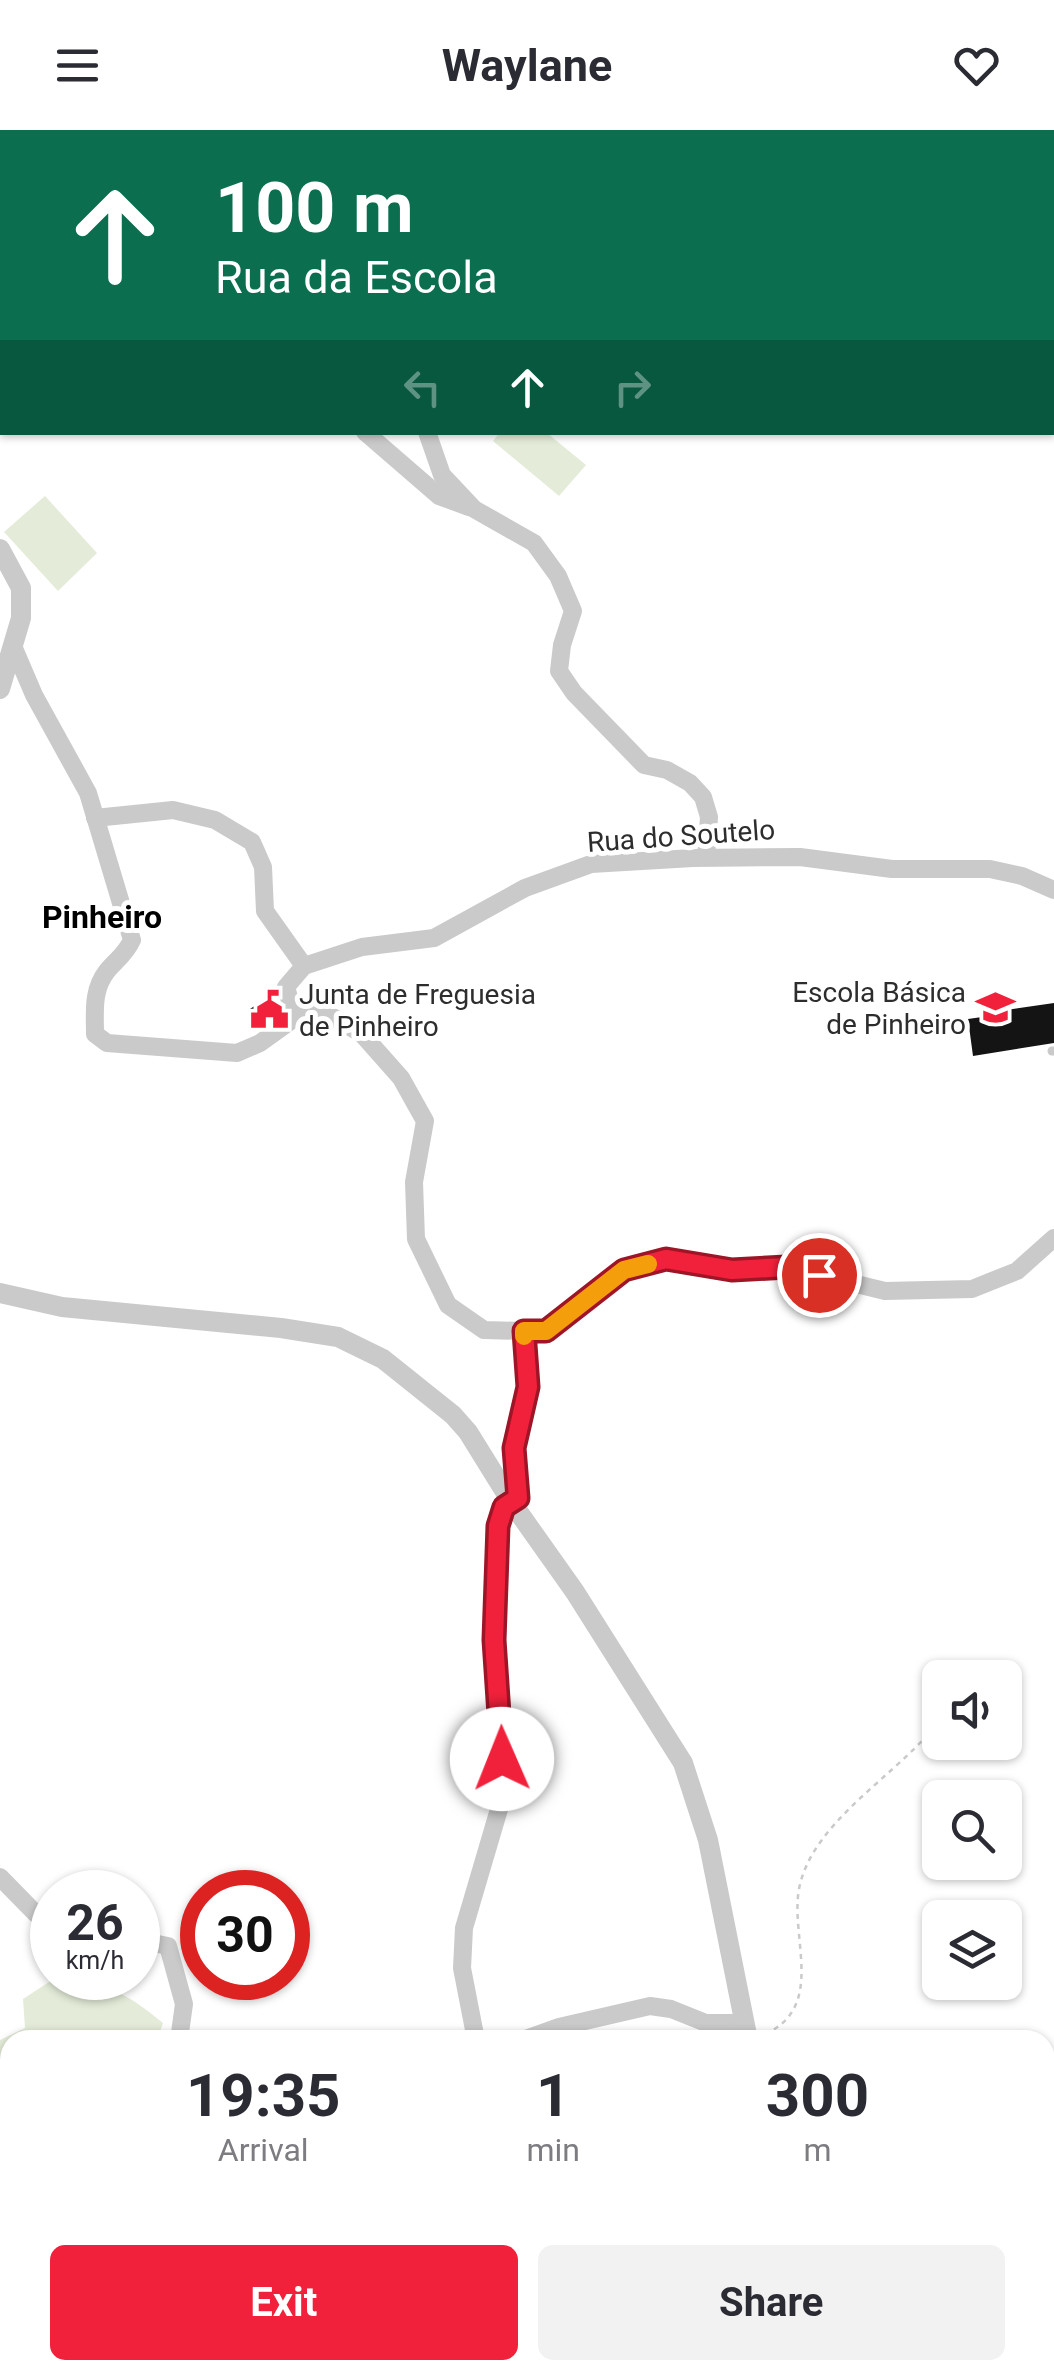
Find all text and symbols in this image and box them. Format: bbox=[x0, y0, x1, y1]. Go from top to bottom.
icon: menu bbox=[50, 38, 105, 93]
icon: heart bbox=[949, 38, 1004, 93]
text: Waylane bbox=[442, 39, 612, 92]
text: 100 m bbox=[215, 167, 414, 249]
icon: ahead bbox=[50, 170, 180, 300]
text: Rua da Escola bbox=[215, 251, 498, 304]
icon: left bbox=[395, 360, 450, 415]
icon: ahead bbox=[500, 360, 555, 415]
icon: right bbox=[605, 360, 660, 415]
street label: Rua do Soutelo bbox=[586, 813, 776, 859]
district label: Pinheiro bbox=[42, 898, 162, 936]
place label: Escola Básica de Pinheiro bbox=[792, 976, 966, 1041]
place label: Junta de Freguesia de Pinheiro bbox=[299, 978, 536, 1043]
school or university icon: Escola Básica de Pinheiro bbox=[975, 987, 1017, 1029]
public building icon: Junta de Freguesia de Pinheiro bbox=[248, 989, 290, 1031]
pin bbox=[777, 1233, 862, 1318]
icon: arrive bbox=[792, 1248, 847, 1303]
map controls bbox=[922, 1660, 1022, 2000]
button: sound bbox=[922, 1660, 1022, 1760]
position arrow bbox=[450, 1707, 554, 1811]
button: search bbox=[922, 1780, 1022, 1880]
speed limit sign: 30 bbox=[180, 1870, 310, 2000]
text: 26 bbox=[66, 1894, 124, 1952]
button: layers bbox=[922, 1900, 1022, 2000]
text: km/h bbox=[66, 1946, 124, 1975]
text: 19:35 bbox=[186, 2060, 341, 2131]
text: 1 bbox=[536, 2060, 570, 2131]
text: 300 bbox=[766, 2060, 869, 2131]
text: Arrival bbox=[218, 2131, 309, 2169]
text: min bbox=[526, 2131, 580, 2169]
text: m bbox=[803, 2131, 831, 2169]
button: Exit bbox=[50, 2245, 518, 2360]
button: Share bbox=[538, 2245, 1005, 2360]

